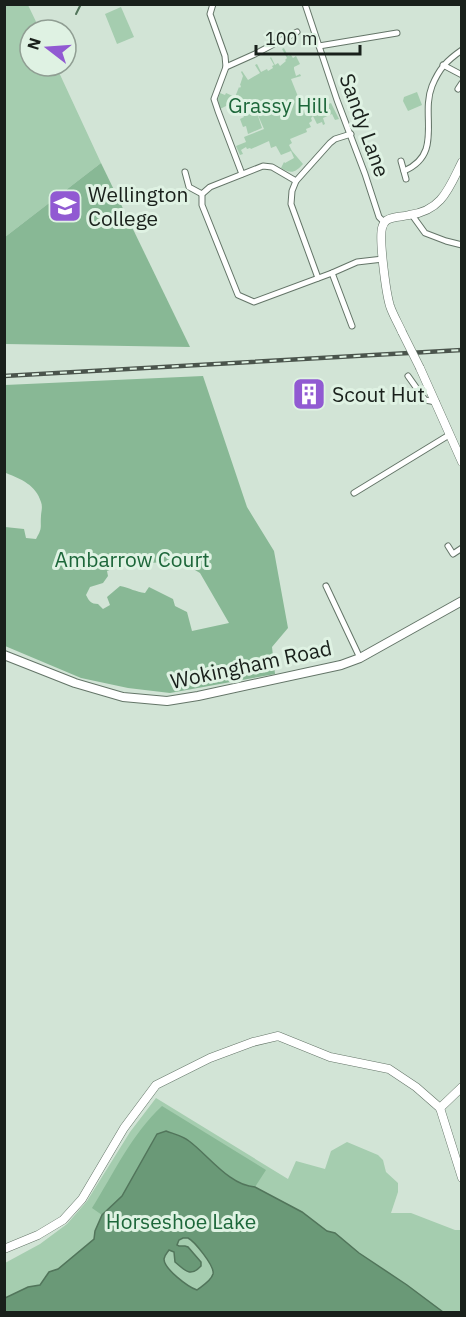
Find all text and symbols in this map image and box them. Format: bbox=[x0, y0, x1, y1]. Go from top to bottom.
north arrow bbox=[18, 18, 78, 78]
scale bar bbox=[256, 18, 360, 56]
text: 100 m bbox=[265, 27, 317, 50]
text: N bbox=[22, 35, 45, 52]
street label: Sandy Lane bbox=[333, 69, 397, 181]
park label: Grassy Hill bbox=[228, 91, 328, 119]
place label: Wellington College bbox=[88, 180, 189, 232]
school or university icon: Wellington College bbox=[47, 188, 83, 224]
building icon: Scout Hut bbox=[291, 376, 327, 412]
place label: Scout Hut bbox=[332, 380, 425, 408]
park label: Ambarrow Court bbox=[54, 545, 210, 573]
street label: Wokingham Road bbox=[168, 633, 334, 695]
park label: Horseshoe Lake bbox=[106, 1207, 256, 1235]

